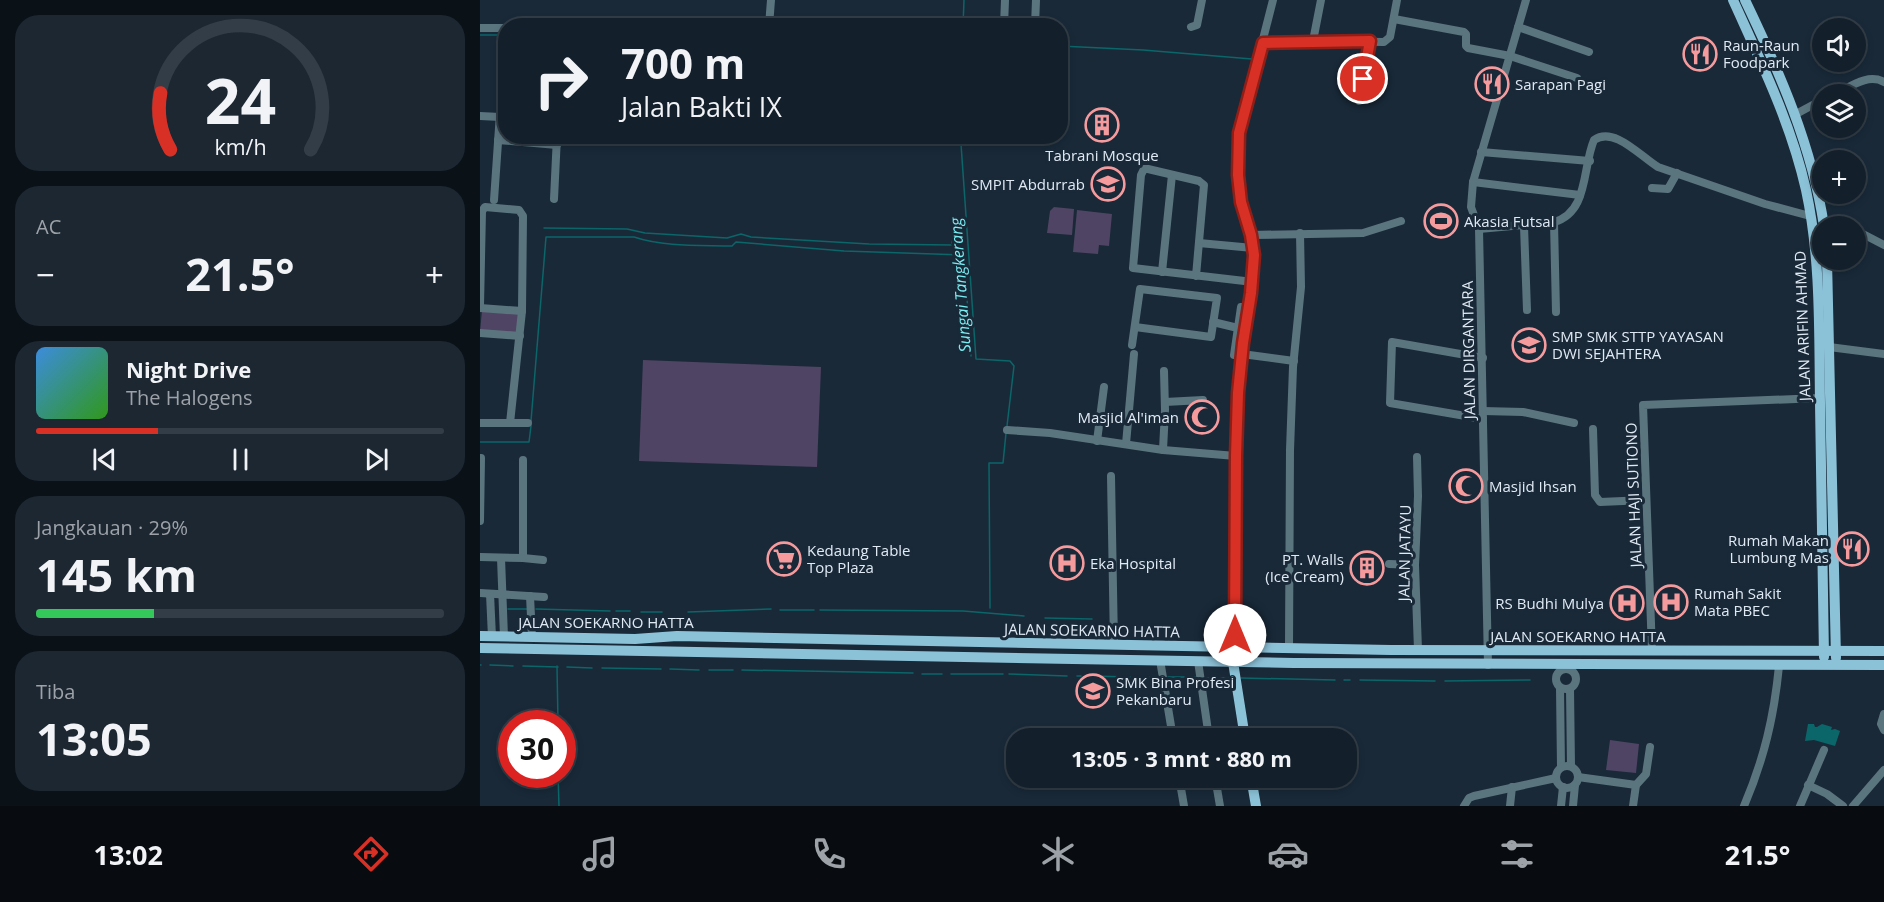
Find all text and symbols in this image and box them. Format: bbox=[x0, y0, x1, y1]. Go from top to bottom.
map controls bbox=[1812, 18, 1866, 270]
button: sound bbox=[1812, 18, 1866, 72]
text: 700 m bbox=[621, 34, 745, 91]
place label: Raun-Raun Foodpark bbox=[1723, 35, 1800, 72]
restaurant icon: Raun-Raun Foodpark bbox=[1682, 36, 1718, 72]
icon: right bbox=[522, 42, 600, 120]
pin bbox=[1337, 53, 1388, 104]
text: 24 bbox=[204, 57, 276, 142]
icon: arrive bbox=[1346, 62, 1379, 95]
restaurant icon: Sarapan Pagi bbox=[1474, 66, 1510, 102]
place label: Sarapan Pagi bbox=[1515, 74, 1606, 94]
button: layers bbox=[1812, 84, 1866, 138]
text: Jalan Bakti IX bbox=[621, 88, 782, 125]
building icon: Tabrani Mosque bbox=[1084, 107, 1120, 143]
text: km/h bbox=[214, 132, 266, 161]
place label: Tabrani Mosque bbox=[1045, 145, 1159, 165]
button: + bbox=[1812, 150, 1866, 204]
school or university icon: SMPIT Abdurrab bbox=[1090, 166, 1126, 202]
place label: SMPIT Abdurrab bbox=[971, 174, 1085, 194]
sports icon: Akasia Futsal bbox=[1423, 203, 1459, 239]
place label: Akasia Futsal bbox=[1464, 211, 1554, 231]
text: AC bbox=[36, 213, 61, 240]
water label: Sungai Tangkerang bbox=[944, 216, 976, 353]
button: − bbox=[1812, 216, 1866, 270]
text: 21.5° bbox=[185, 243, 295, 304]
street label: JALAN ARIFIN AHMAD bbox=[1789, 250, 1815, 404]
text: − bbox=[36, 252, 55, 297]
text: + bbox=[425, 252, 444, 297]
street label: JALAN DIRGANTARA bbox=[1457, 280, 1479, 421]
place label: SMP SMK STTP YAYASAN DWI SEJAHTERA bbox=[1552, 326, 1724, 363]
school or university icon: SMP SMK STTP YAYASAN DWI SEJAHTERA bbox=[1511, 327, 1547, 363]
text: Night Drive bbox=[126, 354, 251, 384]
text: The Halogens bbox=[126, 384, 253, 411]
mosque icon: Masjid Al'iman bbox=[1184, 399, 1220, 435]
place label: Masjid Al'iman bbox=[1078, 407, 1179, 427]
street label: JALAN HAJI SUTIONO bbox=[1620, 422, 1646, 570]
icon: previous bbox=[88, 443, 121, 476]
icon: pause bbox=[224, 443, 257, 476]
icon: next bbox=[360, 443, 393, 476]
mosque icon: Masjid Ihsan bbox=[1448, 468, 1484, 504]
place label: Masjid Ihsan bbox=[1489, 476, 1577, 496]
street label: JALAN JATAYU bbox=[1393, 505, 1415, 603]
text: Jangkauan · 29% bbox=[36, 514, 188, 541]
place label: Rumah Makan Lumbung Mas bbox=[1728, 530, 1829, 567]
restaurant icon: Rumah Makan Lumbung Mas bbox=[1834, 531, 1870, 567]
place label: Kedaung Table Top Plaza bbox=[807, 540, 911, 577]
supermarket icon: Kedaung Table Top Plaza bbox=[766, 541, 802, 577]
text: 145 km bbox=[36, 544, 197, 605]
hospital icon: Eka Hospital bbox=[1049, 545, 1085, 581]
place label: PT. Walls (Ice Cream) bbox=[1265, 549, 1344, 586]
building icon: PT. Walls (Ice Cream) bbox=[1349, 550, 1385, 586]
place label: Eka Hospital bbox=[1090, 553, 1176, 573]
place label: Rumah Sakit Mata PBEC bbox=[1694, 583, 1781, 620]
hospital icon: Rumah Sakit Mata PBEC bbox=[1653, 584, 1689, 620]
hospital icon: RS Budhi Mulya bbox=[1609, 585, 1645, 621]
place label: RS Budhi Mulya bbox=[1495, 593, 1604, 613]
position arrow bbox=[1203, 603, 1267, 667]
street label: JALAN SOEKARNO HATTA bbox=[516, 612, 694, 632]
street label: JALAN SOEKARNO HATTA bbox=[1002, 618, 1180, 642]
street label: JALAN SOEKARNO HATTA bbox=[1488, 626, 1666, 646]
place label: SMK Bina Profesi Pekanbaru bbox=[1116, 672, 1234, 709]
school or university icon: SMK Bina Profesi Pekanbaru bbox=[1075, 673, 1111, 709]
text: Tiba bbox=[36, 678, 75, 705]
text: 13:05 bbox=[36, 708, 152, 769]
speed limit sign: 30 bbox=[498, 710, 576, 788]
text: 13:05 · 3 mnt · 880 m bbox=[1071, 743, 1292, 773]
icon: directions bbox=[350, 833, 392, 875]
icon: music bbox=[579, 833, 621, 875]
icon: phone bbox=[808, 833, 850, 875]
icon: climate bbox=[1037, 833, 1079, 875]
icon: car bbox=[1267, 833, 1309, 875]
icon: filters bbox=[1496, 833, 1538, 875]
text: 13:02 bbox=[94, 836, 163, 873]
text: 21.5° bbox=[1725, 836, 1790, 873]

